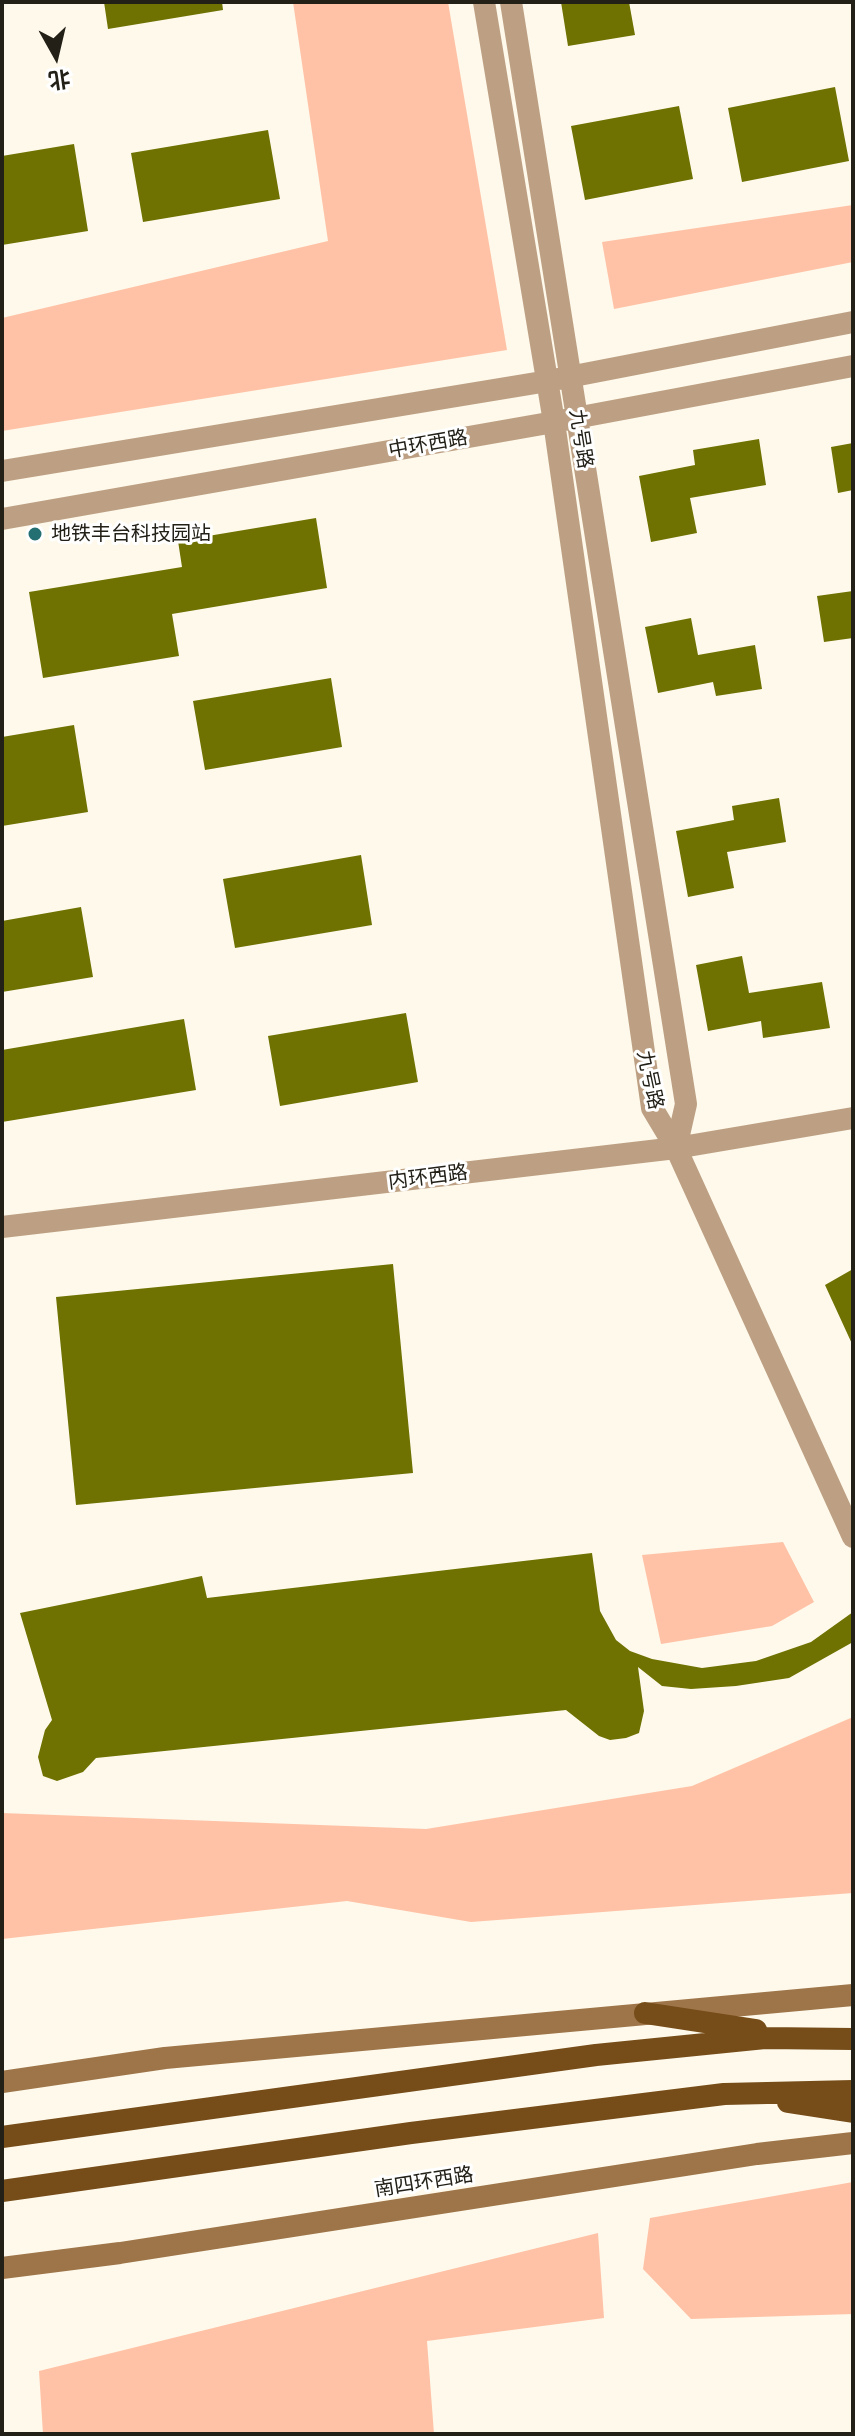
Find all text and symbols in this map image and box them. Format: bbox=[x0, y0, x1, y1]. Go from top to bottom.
north arrow bbox=[16, 16, 96, 96]
text: 北 bbox=[47, 65, 72, 95]
street label: 九号路 bbox=[564, 407, 598, 471]
street label: 中环西路 bbox=[387, 425, 469, 463]
place label: 地铁丰台科技园站 bbox=[51, 522, 211, 546]
marker: 地铁丰台科技园站 bbox=[26, 525, 44, 543]
street label: 九号路 bbox=[632, 1048, 668, 1112]
street label: 内环西路 bbox=[387, 1160, 469, 1194]
street label: 南四环西路 bbox=[373, 2162, 475, 2202]

